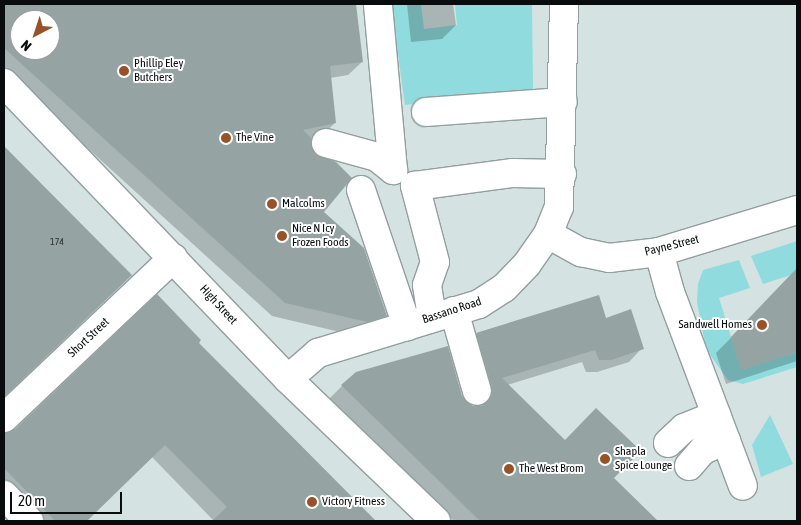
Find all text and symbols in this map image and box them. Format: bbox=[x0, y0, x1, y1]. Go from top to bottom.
north arrow bbox=[10, 10, 60, 60]
text: N bbox=[18, 37, 34, 55]
place label: Phillip Eley Butchers bbox=[134, 57, 183, 85]
marker: Phillip Eley Butchers bbox=[118, 65, 130, 77]
place label: The Vine bbox=[236, 131, 274, 145]
marker: The Vine bbox=[220, 132, 232, 144]
place label: Malcolms bbox=[282, 197, 325, 211]
marker: Malcolms bbox=[266, 198, 278, 210]
place label: Nice N Icy Frozen Foods bbox=[292, 222, 349, 250]
marker: Nice N Icy Frozen Foods bbox=[276, 230, 288, 242]
street label: Payne Street bbox=[643, 232, 701, 260]
house number: 174 bbox=[50, 236, 64, 248]
street label: High Street bbox=[196, 282, 240, 328]
street label: Bassano Road bbox=[421, 295, 483, 327]
street label: Short Street bbox=[65, 315, 113, 361]
place label: Sandwell Homes bbox=[678, 318, 752, 332]
marker: Sandwell Homes bbox=[756, 319, 768, 331]
place label: Shapla Spice Lounge bbox=[615, 445, 672, 473]
marker: Shapla Spice Lounge bbox=[599, 453, 611, 465]
place label: The West Brom bbox=[519, 462, 584, 476]
marker: The West Brom bbox=[503, 463, 515, 475]
scale bar bbox=[12, 482, 125, 514]
text: 20 m bbox=[18, 492, 45, 509]
place label: Victory Fitness bbox=[322, 495, 385, 509]
marker: Victory Fitness bbox=[306, 496, 318, 508]

